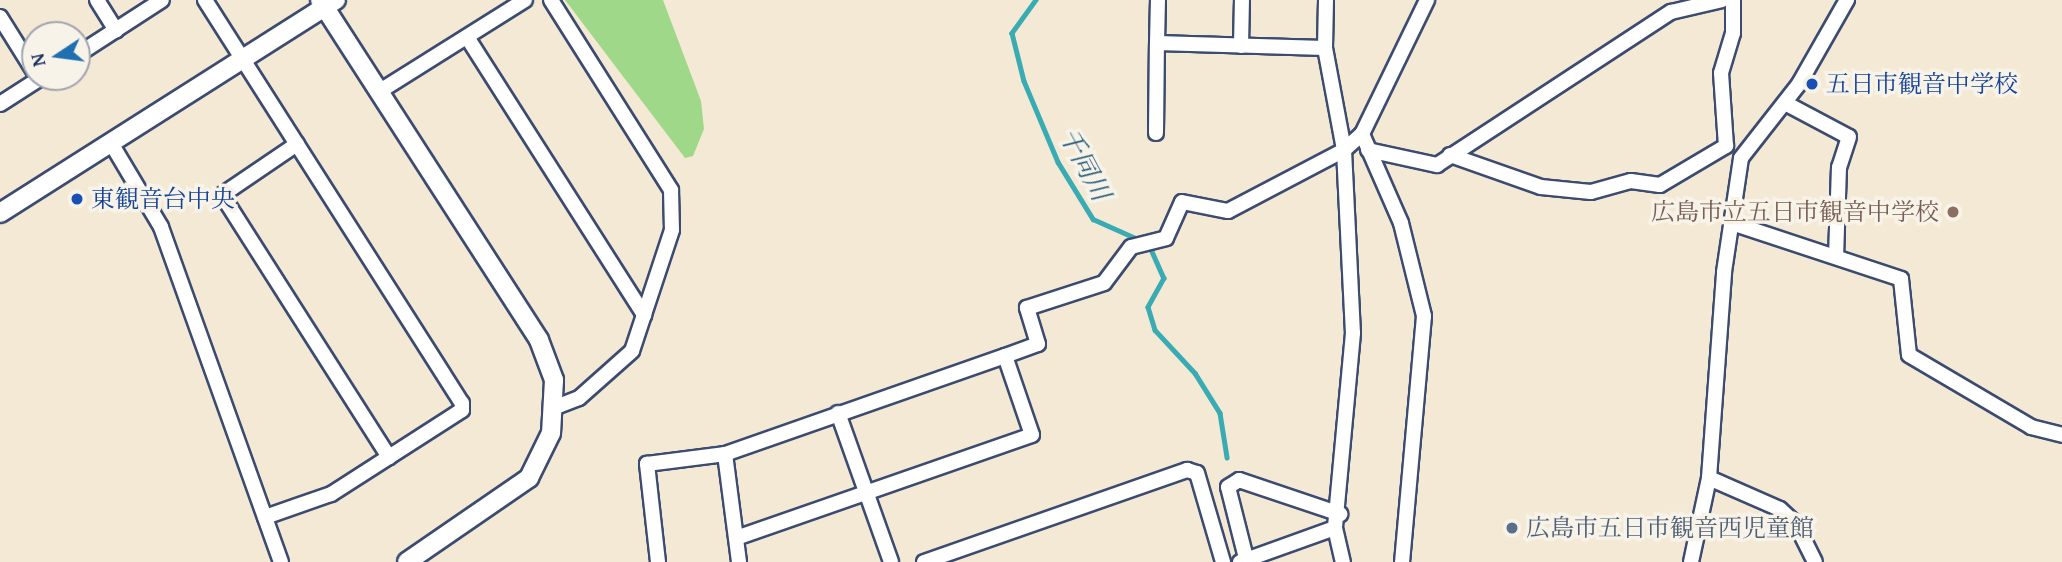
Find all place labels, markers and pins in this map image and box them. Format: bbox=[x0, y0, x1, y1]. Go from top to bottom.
place label: 五日市観音中学校 bbox=[1826, 70, 2018, 98]
marker: 五日市観音中学校 bbox=[1804, 76, 1820, 92]
place label: 東観音台中央 bbox=[91, 185, 235, 213]
marker: 東観音台中央 bbox=[69, 191, 85, 207]
place label: 広島市立五日市観音中学校 bbox=[1651, 198, 1939, 226]
marker: 広島市立五日市観音中学校 bbox=[1945, 204, 1961, 220]
place label: 広島市五日市観音西児童館 bbox=[1526, 514, 1814, 542]
marker: 広島市五日市観音西児童館 bbox=[1504, 520, 1520, 536]

